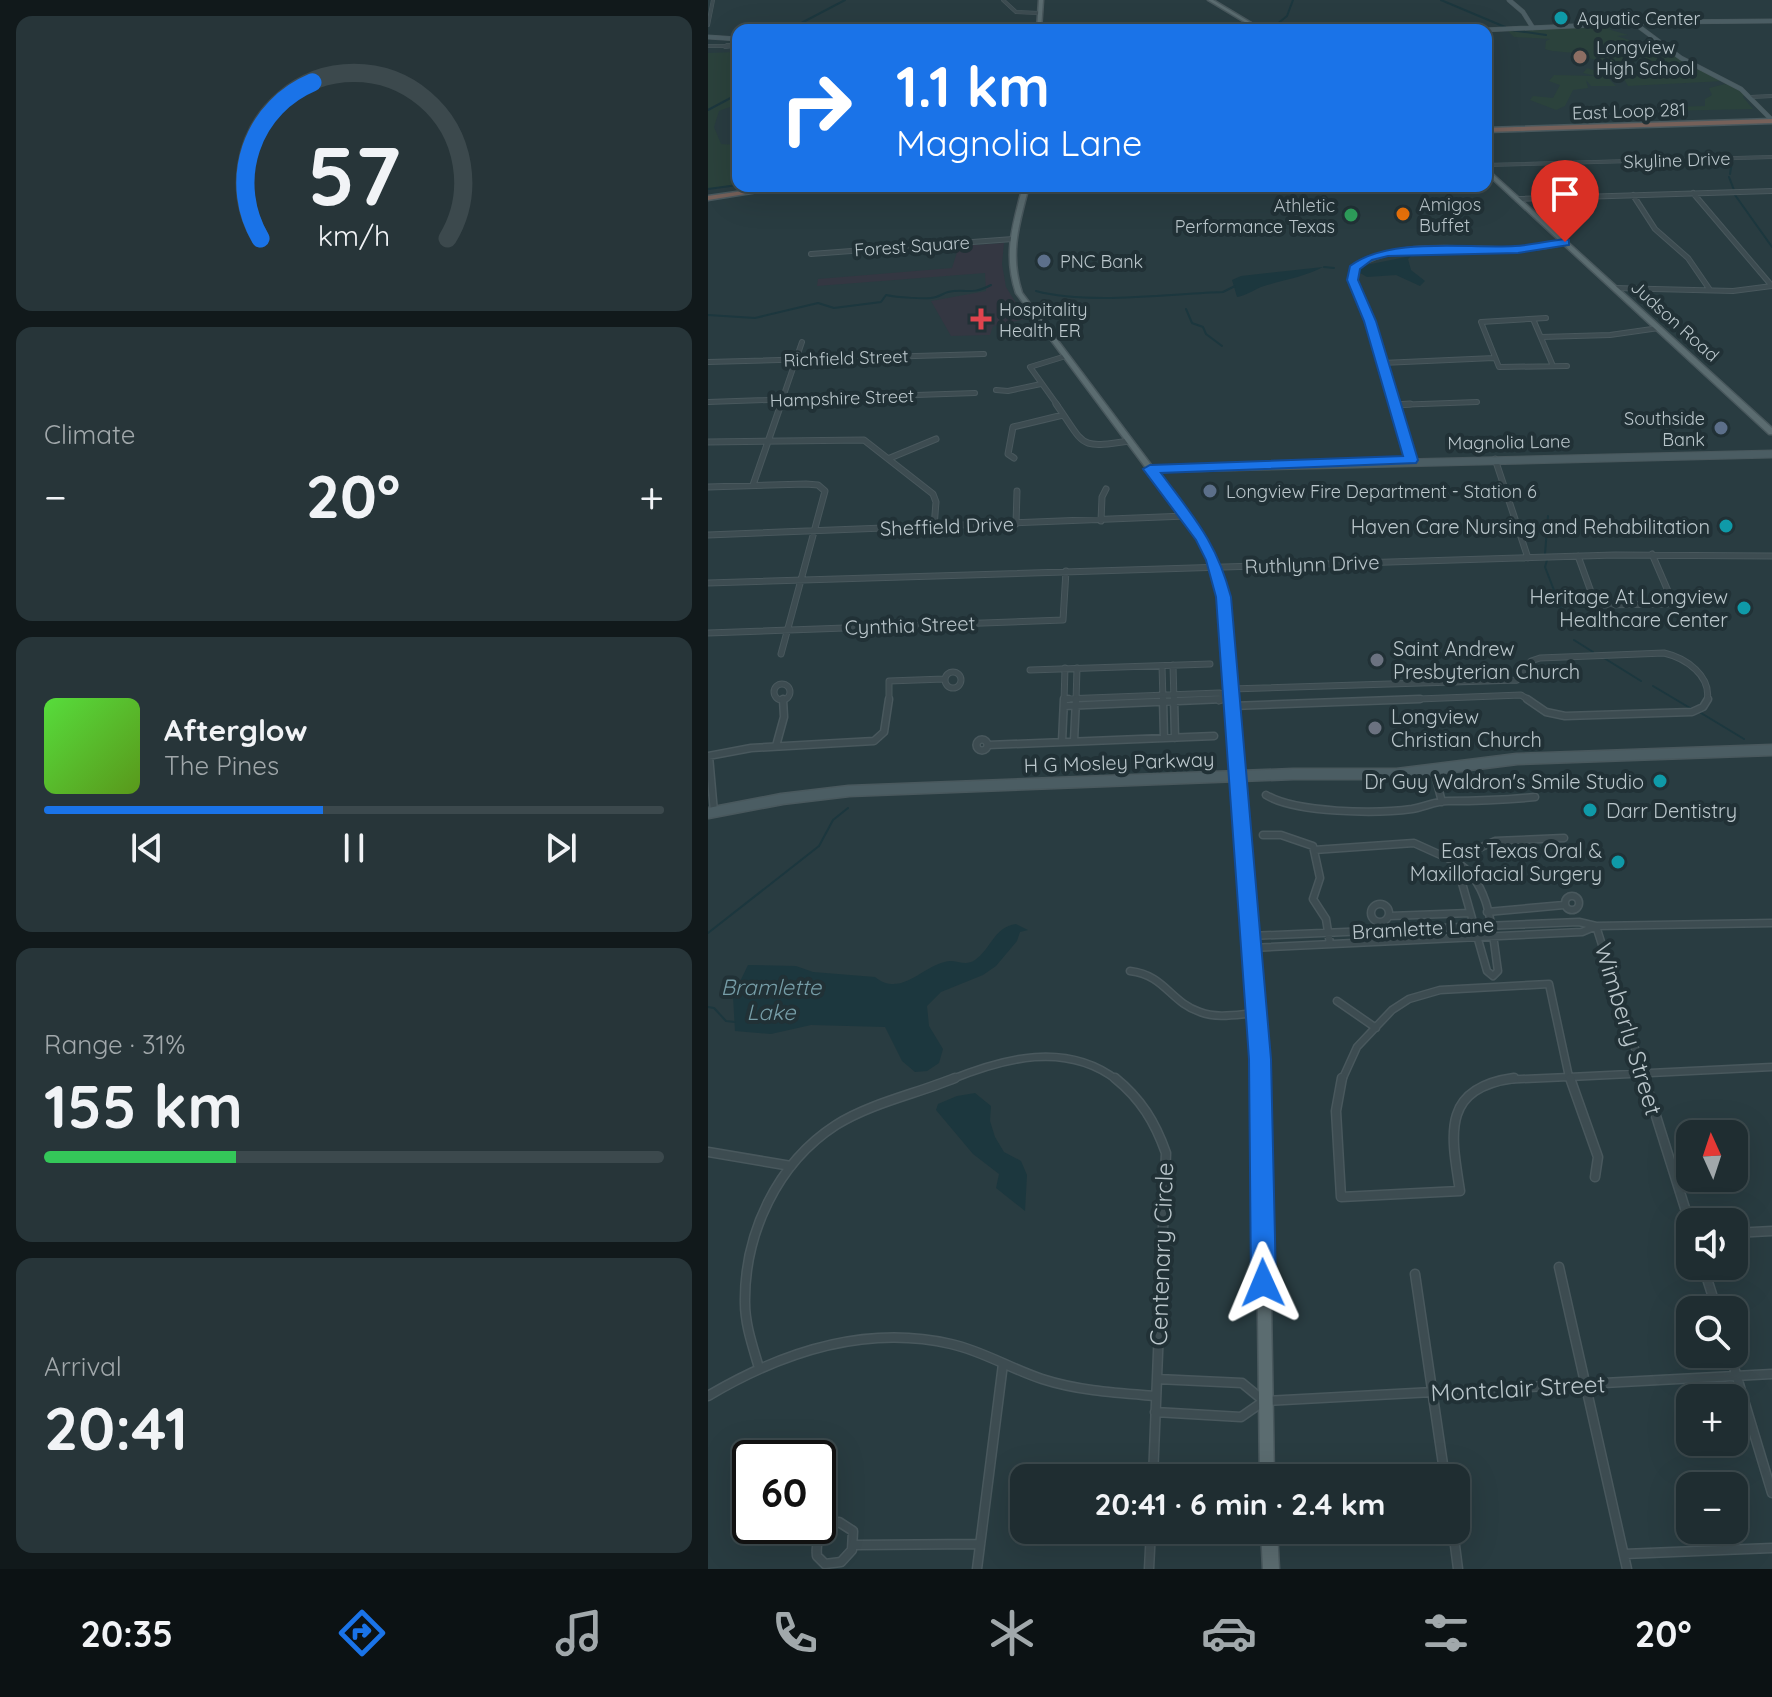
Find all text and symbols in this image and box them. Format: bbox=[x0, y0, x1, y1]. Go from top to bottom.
place label: Aquatic Center bbox=[1577, 7, 1700, 30]
marker: Aquatic Center bbox=[1552, 9, 1570, 27]
place label: Longview High School bbox=[1596, 36, 1695, 80]
marker: Longview High School bbox=[1571, 48, 1589, 66]
text: 1.1 km bbox=[896, 51, 1050, 121]
icon: right bbox=[764, 56, 868, 160]
street label: East Loop 281 bbox=[1572, 98, 1686, 124]
text: Magnolia Lane bbox=[896, 120, 1142, 165]
text: 57 bbox=[307, 122, 401, 226]
street label: Skyline Drive bbox=[1623, 147, 1731, 173]
pin bbox=[1531, 160, 1599, 242]
icon: arrive bbox=[1543, 172, 1587, 216]
place label: Amigos Buffet bbox=[1419, 193, 1481, 237]
place label: Athletic Performance Texas bbox=[1175, 194, 1335, 238]
marker: Amigos Buffet bbox=[1394, 205, 1412, 223]
marker: Athletic Performance Texas bbox=[1342, 206, 1360, 224]
text: km/h bbox=[318, 217, 390, 253]
street label: Forest Square bbox=[853, 230, 971, 262]
place label: PNC Bank bbox=[1060, 250, 1143, 273]
marker: PNC Bank bbox=[1035, 252, 1053, 270]
street label: Judson Road bbox=[1626, 275, 1724, 367]
place label: Hospitality Health ER bbox=[999, 298, 1087, 342]
marker: Hospitality Health ER bbox=[970, 308, 992, 330]
street label: Richfield Street bbox=[783, 344, 909, 372]
street label: Hampshire Street bbox=[769, 384, 915, 412]
place label: Southside Bank bbox=[1624, 407, 1705, 451]
text: Climate bbox=[44, 418, 135, 451]
marker: Southside Bank bbox=[1712, 419, 1730, 437]
street label: Magnolia Lane bbox=[1447, 429, 1571, 455]
text: 20° bbox=[306, 458, 400, 533]
text: − bbox=[44, 469, 67, 524]
text: + bbox=[639, 469, 664, 524]
place label: Longview Fire Department - Station 6 bbox=[1226, 480, 1537, 503]
marker: Longview Fire Department - Station 6 bbox=[1201, 482, 1219, 500]
street label: Sheffield Drive bbox=[880, 511, 1014, 541]
place label: Haven Care Nursing and Rehabilitation bbox=[1351, 514, 1710, 539]
marker: Haven Care Nursing and Rehabilitation bbox=[1717, 517, 1735, 535]
street label: Ruthlynn Drive bbox=[1244, 549, 1380, 579]
place label: Heritage At Longview Healthcare Center bbox=[1530, 584, 1728, 632]
marker: Heritage At Longview Healthcare Center bbox=[1735, 599, 1753, 617]
street label: Cynthia Street bbox=[844, 610, 976, 640]
place label: Saint Andrew Presbyterian Church bbox=[1393, 636, 1580, 684]
marker: Saint Andrew Presbyterian Church bbox=[1368, 651, 1386, 669]
place label: Longview Christian Church bbox=[1391, 704, 1542, 752]
text: Afterglow bbox=[164, 711, 307, 749]
marker: Longview Christian Church bbox=[1366, 719, 1384, 737]
street label: H G Mosley Parkway bbox=[1023, 746, 1215, 778]
text: The Pines bbox=[164, 749, 279, 782]
place label: Dr Guy Waldron's Smile Studio bbox=[1364, 769, 1644, 794]
marker: Dr Guy Waldron's Smile Studio bbox=[1651, 772, 1669, 790]
place label: Darr Dentistry bbox=[1606, 798, 1737, 823]
marker: Darr Dentistry bbox=[1581, 801, 1599, 819]
icon: previous bbox=[125, 826, 169, 870]
icon: pause bbox=[332, 826, 376, 870]
icon: next bbox=[539, 826, 583, 870]
place label: East Texas Oral & Maxillofacial Surgery bbox=[1410, 838, 1602, 886]
marker: East Texas Oral & Maxillofacial Surgery bbox=[1609, 853, 1627, 871]
street label: Bramlette Lane bbox=[1351, 912, 1495, 944]
street label: Wimberly Street bbox=[1589, 939, 1669, 1119]
water label: Bramlette Lake bbox=[721, 973, 823, 1026]
text: Range · 31% bbox=[44, 1028, 185, 1061]
text: 155 km bbox=[44, 1068, 243, 1143]
north arrow bbox=[1676, 1120, 1748, 1192]
map controls bbox=[1676, 1120, 1748, 1544]
street label: Centenary Circle bbox=[1143, 1162, 1179, 1346]
button: sound bbox=[1676, 1208, 1748, 1280]
position arrow bbox=[1221, 1241, 1305, 1325]
button: search bbox=[1676, 1296, 1748, 1368]
text: Arrival bbox=[44, 1350, 122, 1383]
street label: Montclair Street bbox=[1430, 1368, 1606, 1408]
button: + bbox=[1676, 1384, 1748, 1456]
text: 20:41 bbox=[44, 1390, 188, 1465]
speed limit sign: 60 bbox=[732, 1440, 836, 1544]
button: − bbox=[1676, 1472, 1748, 1544]
text: 20:41 · 6 min · 2.4 km bbox=[1094, 1485, 1386, 1523]
icon: directions bbox=[334, 1605, 390, 1661]
icon: music bbox=[551, 1605, 607, 1661]
icon: phone bbox=[767, 1605, 823, 1661]
icon: climate bbox=[984, 1605, 1040, 1661]
icon: car bbox=[1201, 1605, 1257, 1661]
icon: filters bbox=[1418, 1605, 1474, 1661]
text: 20:35 bbox=[80, 1611, 173, 1656]
text: 20° bbox=[1635, 1611, 1692, 1656]

